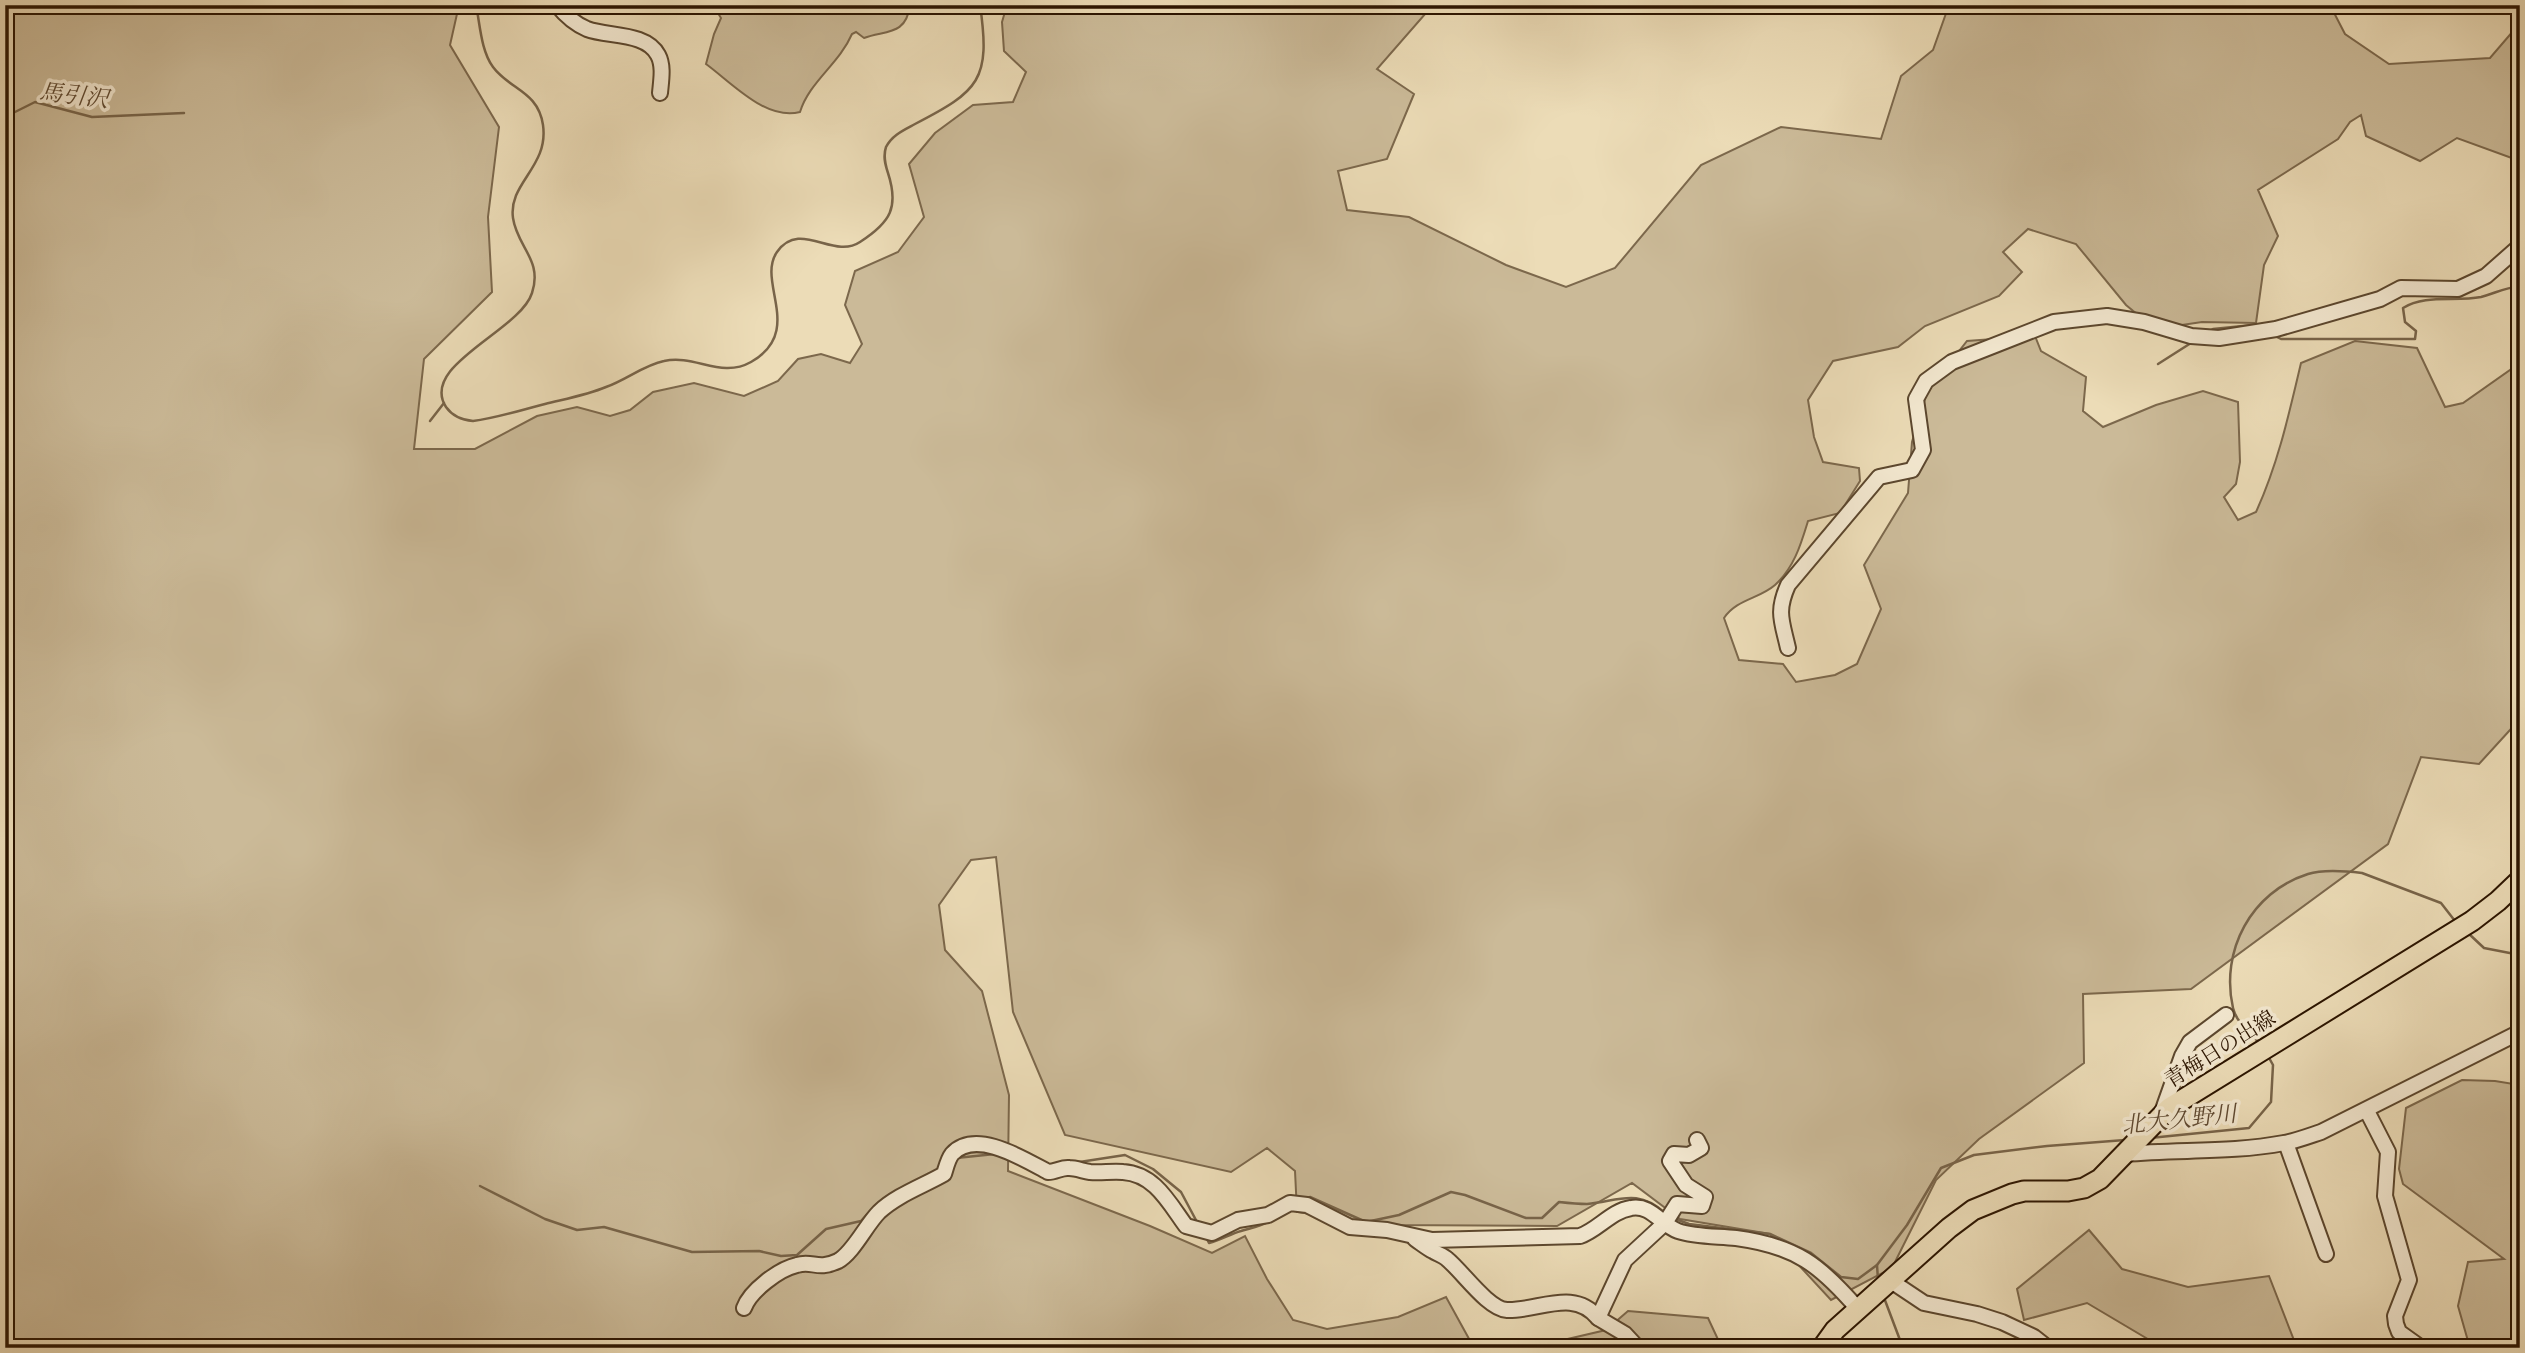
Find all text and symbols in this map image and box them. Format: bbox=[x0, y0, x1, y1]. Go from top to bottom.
water label: 馬引沢 bbox=[38, 77, 113, 113]
street label: 青梅日の出線 bbox=[2160, 1005, 2280, 1093]
water label: 北大久野川 bbox=[2120, 1099, 2241, 1139]

